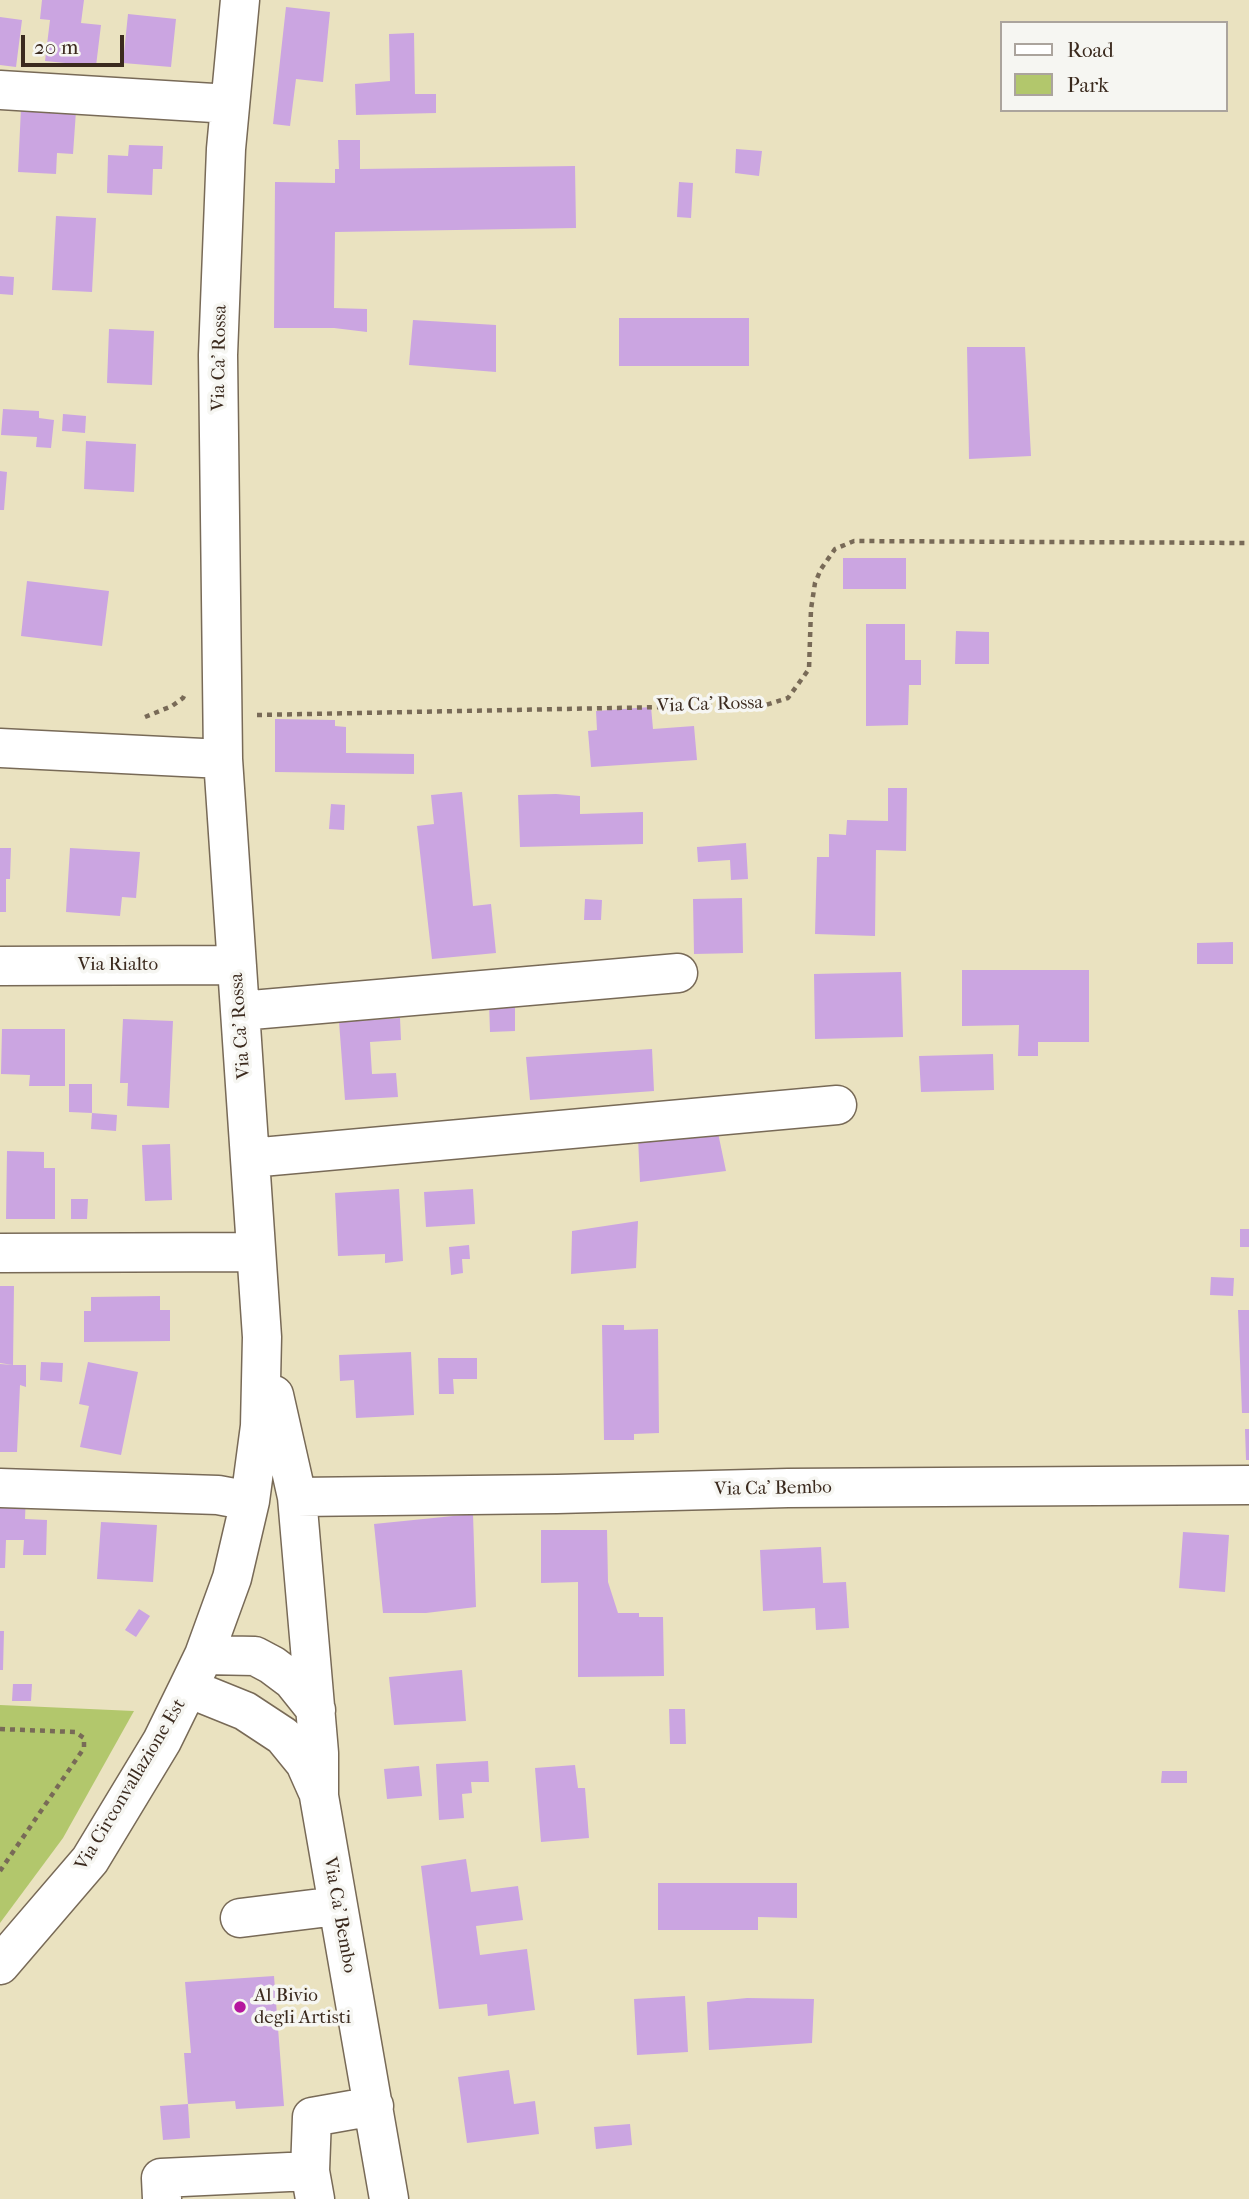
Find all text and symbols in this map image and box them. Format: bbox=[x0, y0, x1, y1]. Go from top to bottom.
scale bar bbox=[24, 21, 128, 65]
legend bbox=[1000, 21, 1228, 112]
text: 20 m bbox=[34, 35, 78, 59]
text: Road bbox=[1067, 38, 1114, 62]
text: Park bbox=[1067, 73, 1109, 97]
street label: Via Ca' Rossa bbox=[208, 305, 232, 411]
street label: Via Ca' Rossa bbox=[656, 692, 764, 718]
street label: Via Rialto bbox=[78, 954, 158, 976]
street label: Via Ca' Rossa bbox=[226, 972, 256, 1080]
street label: Via Ca' Bembo bbox=[714, 1477, 832, 1501]
street label: Via Circonvallazione Est bbox=[71, 1695, 191, 1875]
street label: Via Ca' Bembo bbox=[318, 1855, 360, 1975]
place label: Al Bivio degli Artisti bbox=[254, 1985, 351, 2029]
marker: Al Bivio degli Artisti bbox=[232, 1999, 248, 2015]

